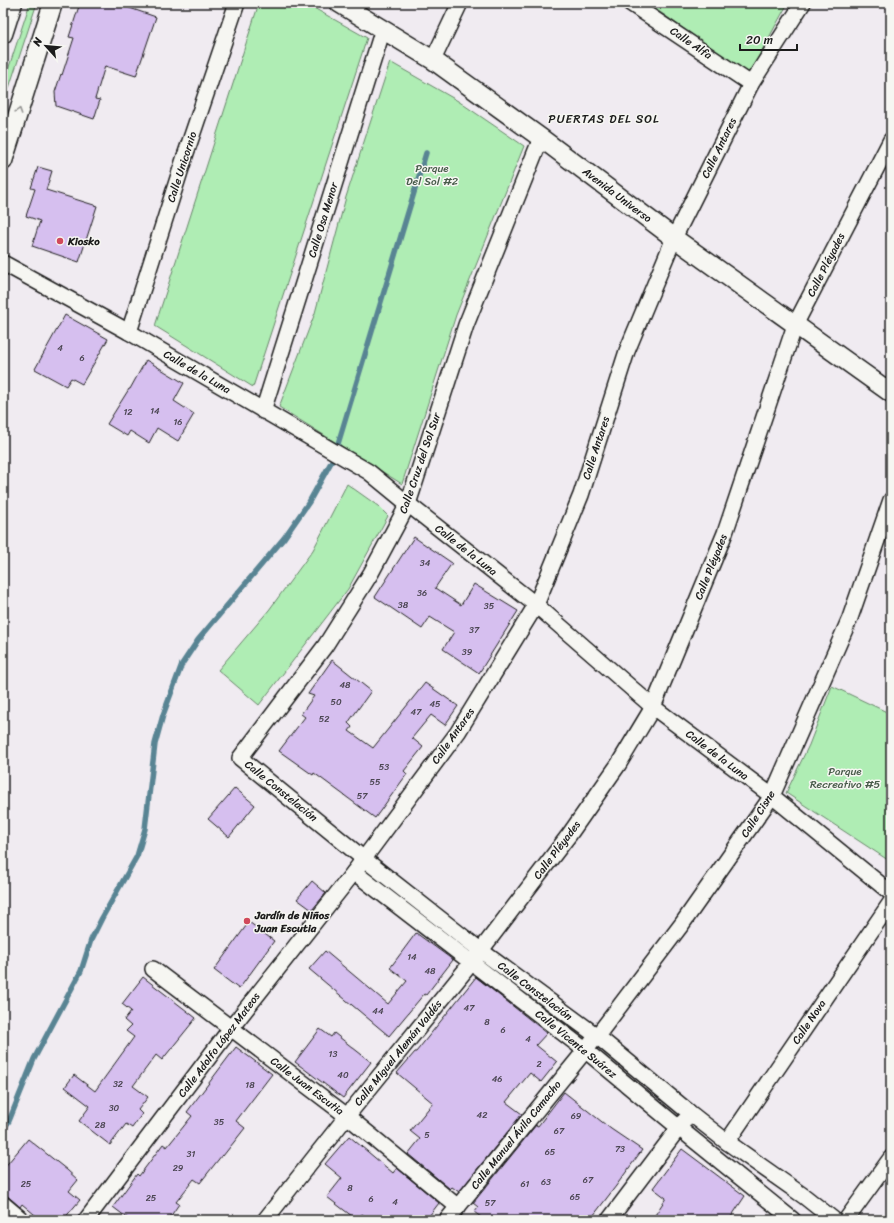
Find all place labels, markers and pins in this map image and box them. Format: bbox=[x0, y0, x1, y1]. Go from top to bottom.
place label: Kiosko bbox=[67, 232, 100, 251]
marker: Kiosko bbox=[55, 236, 65, 246]
place label: Jardín de Niños Juan Escutia bbox=[254, 906, 330, 938]
marker: Jardín de Niños Juan Escutia bbox=[242, 916, 252, 926]

